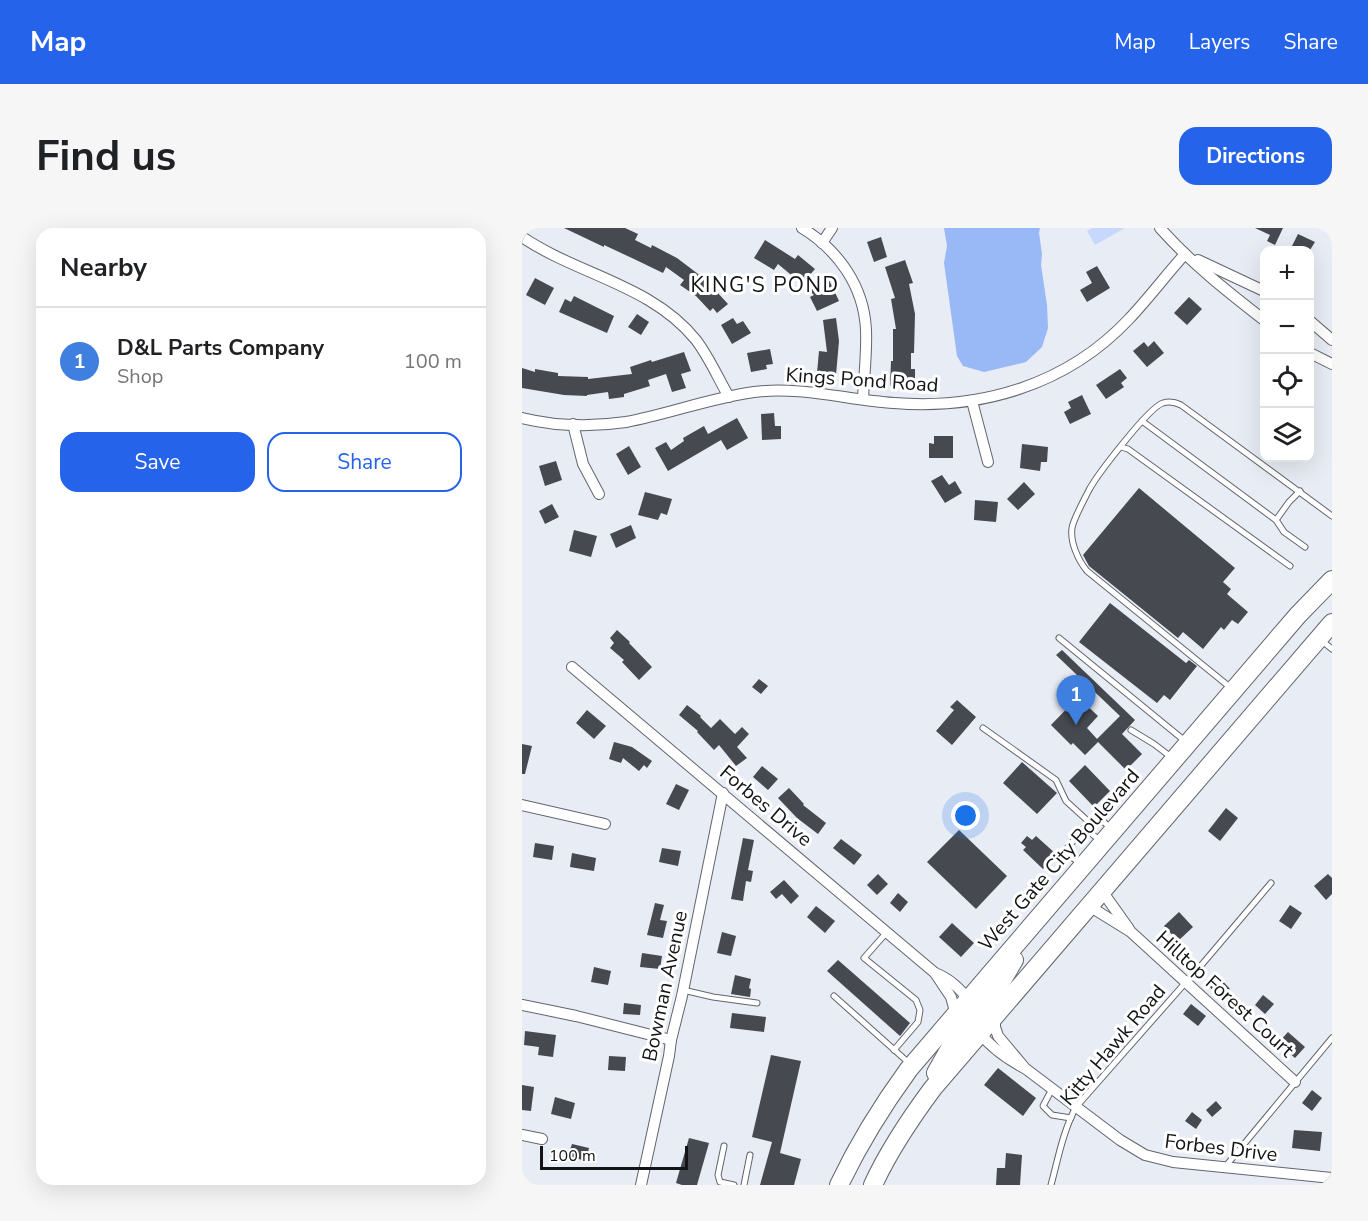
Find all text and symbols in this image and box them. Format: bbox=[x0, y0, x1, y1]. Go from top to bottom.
text: Map bbox=[30, 23, 86, 61]
text: Map bbox=[1114, 28, 1156, 56]
text: Layers bbox=[1189, 28, 1250, 56]
text: Share bbox=[1283, 28, 1338, 56]
button: Directions bbox=[1179, 127, 1332, 185]
text: Find us bbox=[36, 128, 176, 185]
map controls bbox=[1260, 246, 1314, 462]
button: + bbox=[1260, 246, 1314, 300]
text: Nearby bbox=[60, 250, 147, 285]
district label: KING'S POND bbox=[690, 271, 840, 299]
button: − bbox=[1260, 300, 1314, 354]
text: D&L Parts Company bbox=[117, 333, 324, 363]
text: 1 bbox=[74, 348, 86, 375]
text: 100 m bbox=[404, 348, 462, 375]
button: locate bbox=[1260, 354, 1314, 408]
street label: Kings Pond Road bbox=[785, 361, 939, 399]
text: Shop bbox=[117, 363, 163, 390]
button: layers bbox=[1260, 408, 1314, 462]
button: Save bbox=[60, 432, 255, 492]
button: Share bbox=[267, 432, 462, 492]
pin: 1 bbox=[1056, 676, 1096, 725]
street label: Forbes Drive bbox=[714, 759, 818, 853]
street label: West Gate City Boulevard bbox=[972, 763, 1146, 957]
your location bbox=[951, 801, 980, 830]
street label: Bowman Avenue bbox=[636, 908, 694, 1064]
street label: Hilltop Forest Court bbox=[1150, 925, 1301, 1064]
street label: Kitty Hawk Road bbox=[1054, 979, 1172, 1111]
street label: Forbes Drive bbox=[1163, 1128, 1279, 1168]
scale bar bbox=[540, 1143, 688, 1170]
text: 100 m bbox=[549, 1145, 596, 1167]

